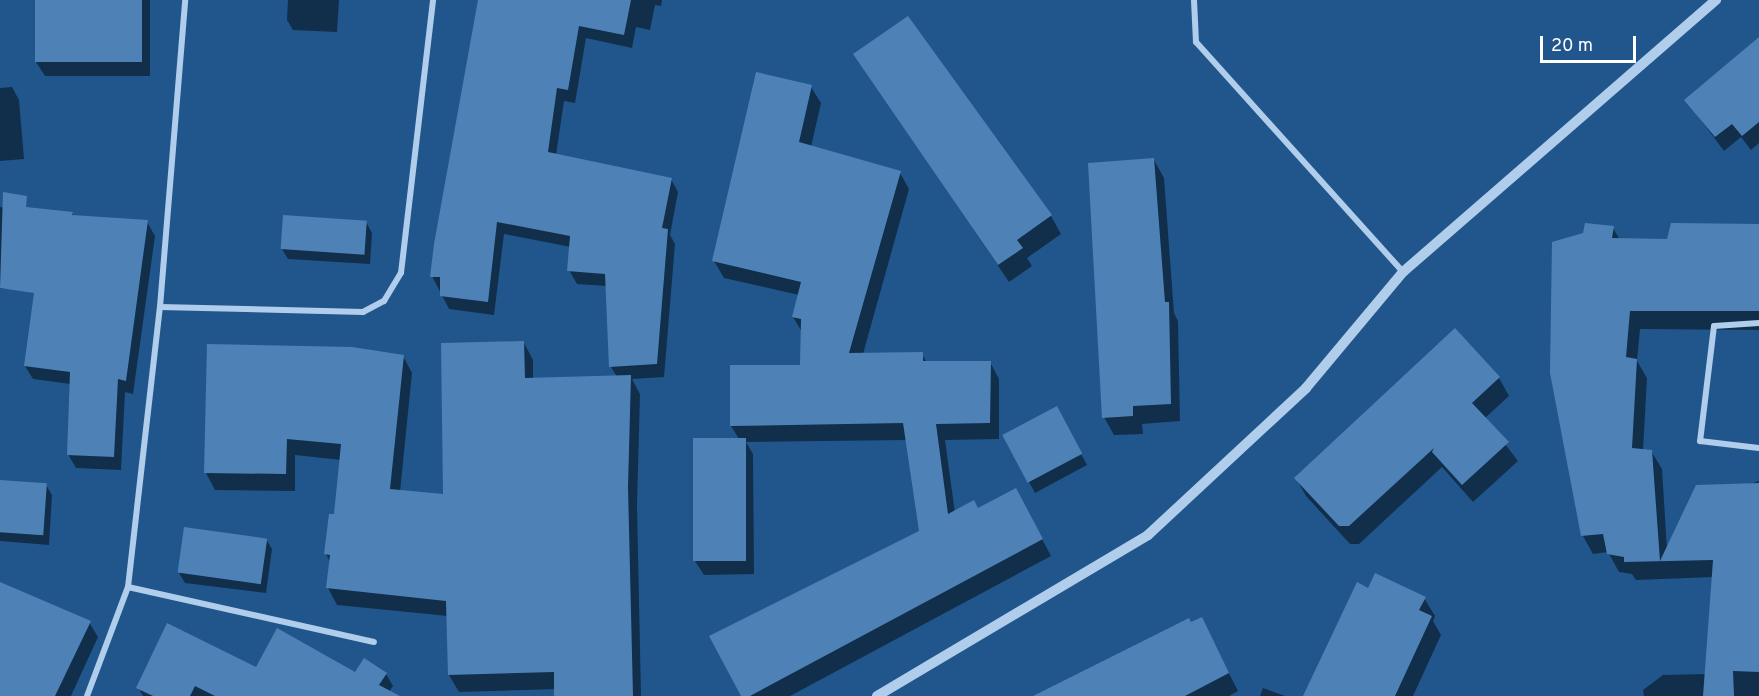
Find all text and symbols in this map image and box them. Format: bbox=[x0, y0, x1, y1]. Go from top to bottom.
scale bar bbox=[1543, 24, 1639, 62]
text: 20 m bbox=[1551, 35, 1593, 58]

